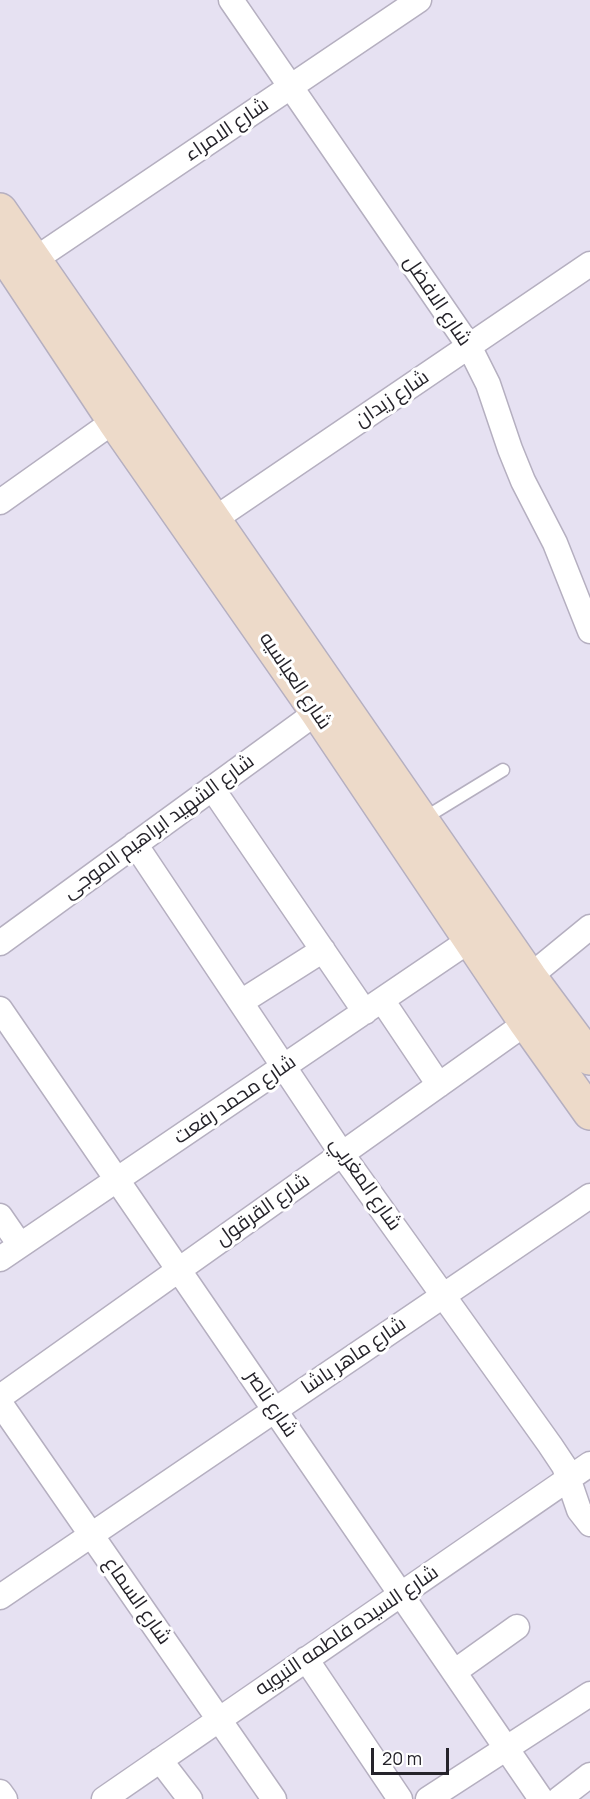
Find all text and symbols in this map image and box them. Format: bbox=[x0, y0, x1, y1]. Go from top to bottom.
street label: شارع الامراء bbox=[180, 93, 274, 167]
street label: شارع الافضل bbox=[398, 251, 476, 351]
street label: شارع زيدان bbox=[350, 365, 434, 433]
street label: شارع العباسيه bbox=[254, 628, 336, 734]
street label: شارع الشهيد ابراهيم الموجى bbox=[59, 750, 259, 904]
street label: شارع محمد رفعت bbox=[169, 1050, 301, 1150]
street label: شارع المغربي bbox=[324, 1133, 406, 1235]
street label: شارع القرقول bbox=[211, 1169, 315, 1251]
street label: شارع ماهر باشا bbox=[297, 1312, 411, 1400]
street label: شارع ناصر bbox=[240, 1366, 302, 1442]
street label: شارع السماع bbox=[98, 1553, 176, 1649]
street label: شارع السيده فاطمه النبويه bbox=[251, 1561, 443, 1701]
scale bar bbox=[374, 1736, 452, 1774]
text: 20 m bbox=[382, 1746, 422, 1770]

